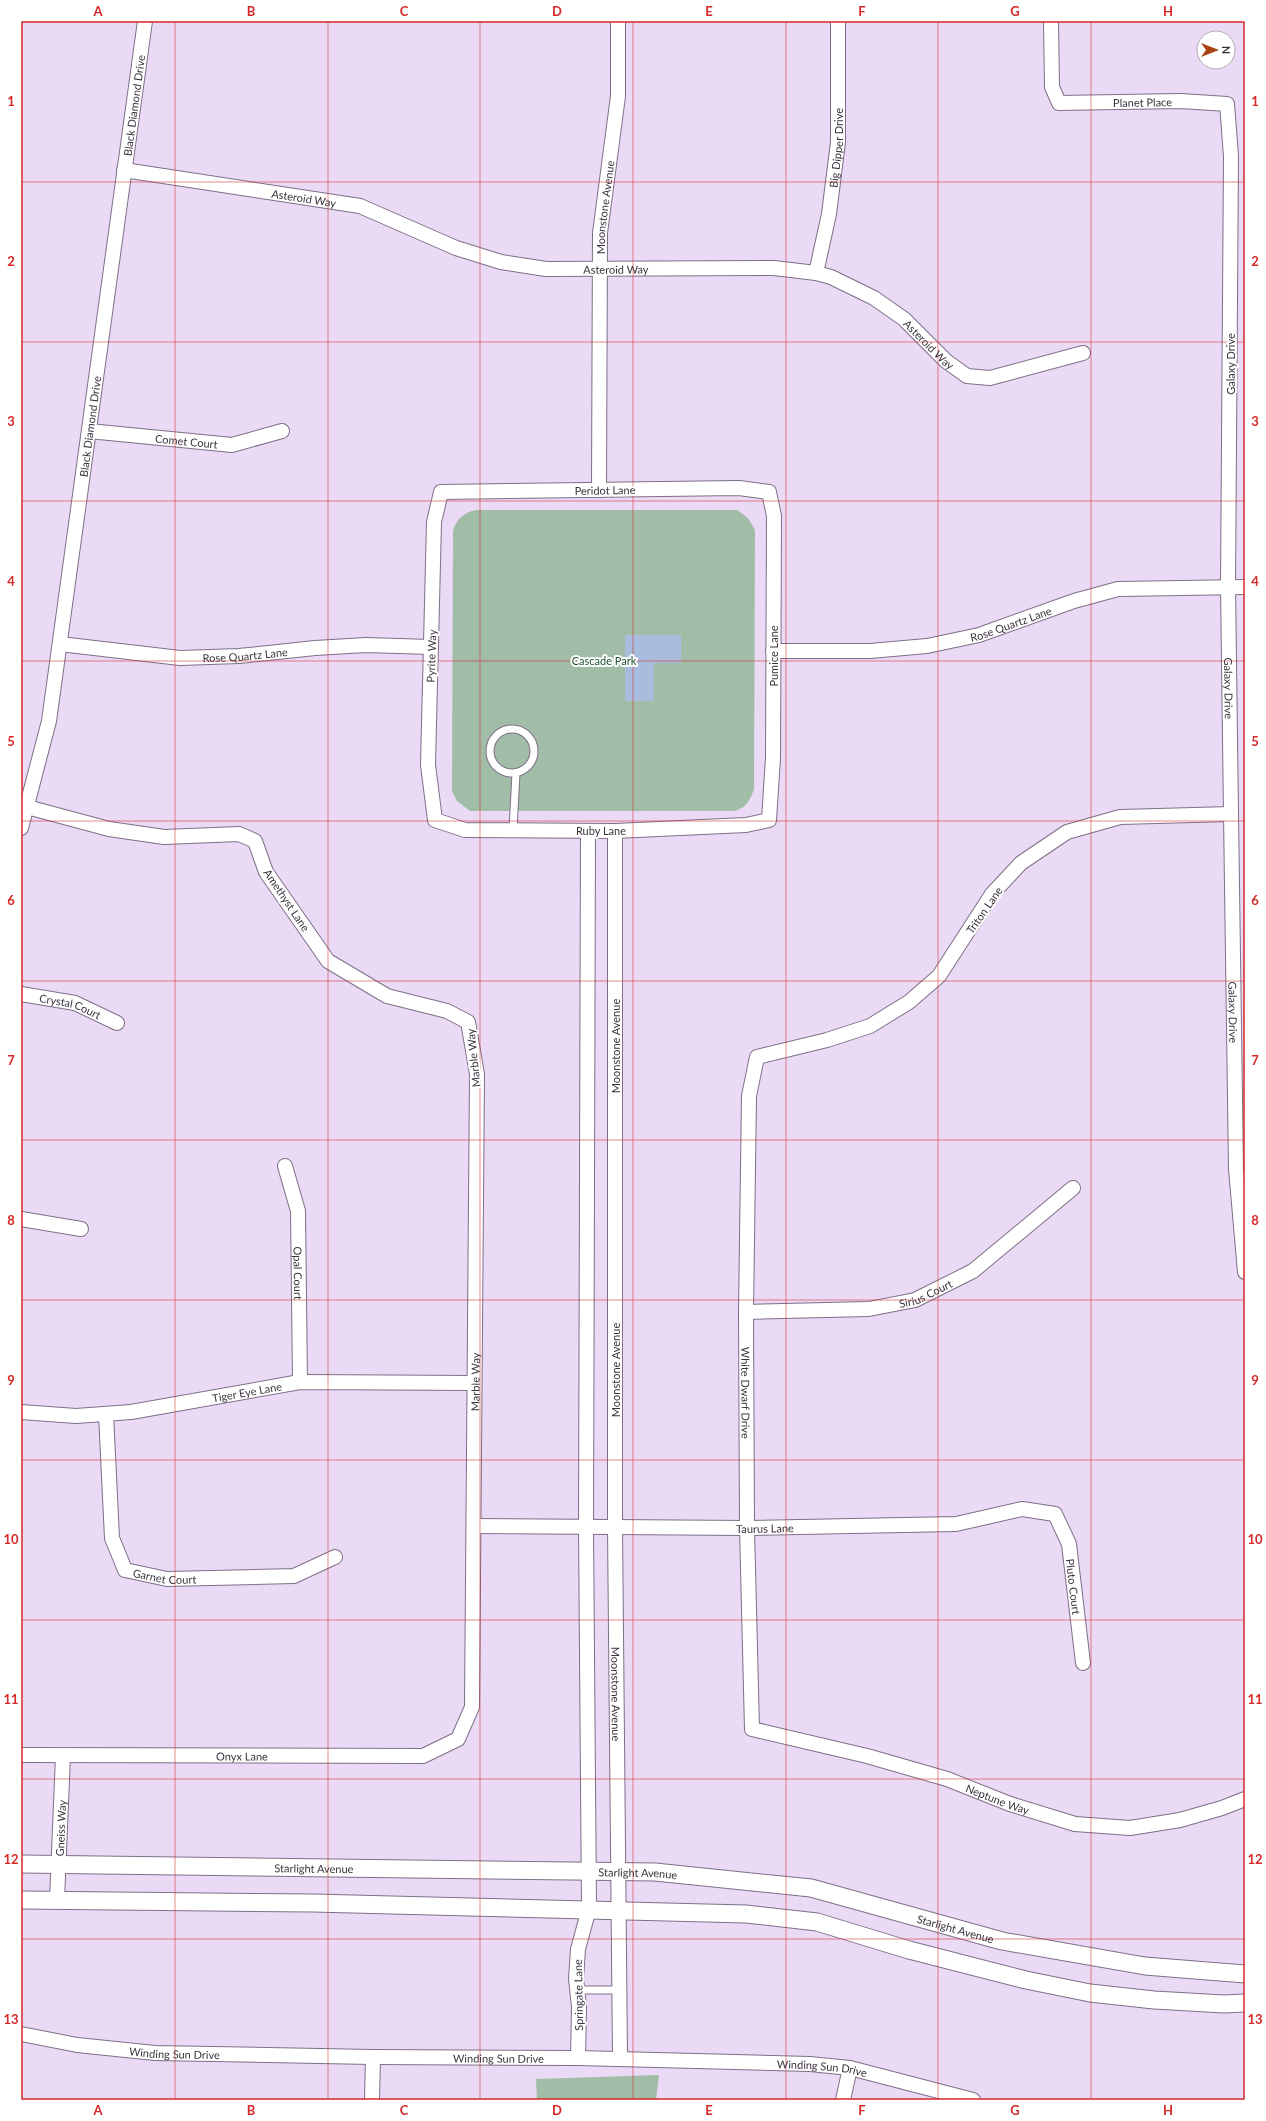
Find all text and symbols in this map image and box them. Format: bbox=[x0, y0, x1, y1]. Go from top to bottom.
text: A bbox=[92, 3, 103, 19]
text: B bbox=[247, 3, 256, 19]
text: C bbox=[400, 3, 409, 19]
text: D bbox=[552, 3, 562, 19]
text: E bbox=[705, 3, 713, 19]
text: F bbox=[858, 3, 866, 19]
text: G bbox=[1010, 3, 1020, 19]
text: H bbox=[1163, 3, 1173, 19]
north arrow bbox=[1196, 30, 1236, 70]
text: N bbox=[1220, 46, 1233, 54]
street label: Black Diamond Drive bbox=[120, 54, 147, 157]
text: 1 bbox=[7, 93, 15, 109]
text: 1 bbox=[1251, 93, 1259, 109]
street label: Planet Place bbox=[1113, 95, 1172, 109]
street label: Big Dipper Drive bbox=[826, 108, 845, 188]
street label: Moonstone Avenue bbox=[593, 159, 616, 254]
street label: Asteroid Way bbox=[271, 186, 337, 209]
text: 2 bbox=[7, 253, 15, 269]
text: 2 bbox=[1251, 253, 1259, 269]
street label: Asteroid Way bbox=[583, 262, 649, 275]
street label: Asteroid Way bbox=[901, 316, 957, 372]
street label: Galaxy Drive bbox=[1224, 333, 1237, 395]
street label: Black Diamond Drive bbox=[76, 375, 103, 478]
text: 3 bbox=[7, 413, 15, 429]
text: 3 bbox=[1251, 413, 1259, 429]
street label: Comet Court bbox=[155, 431, 218, 450]
street label: Peridot Lane bbox=[574, 483, 636, 497]
text: 4 bbox=[7, 573, 15, 589]
text: 4 bbox=[1251, 573, 1259, 589]
street label: Rose Quartz Lane bbox=[969, 603, 1053, 643]
street label: Pumice Lane bbox=[767, 625, 780, 687]
street label: Pyrite Way bbox=[424, 629, 438, 683]
street label: Rose Quartz Lane bbox=[202, 644, 288, 664]
park label: Cascade Park bbox=[572, 654, 637, 667]
street label: Galaxy Drive bbox=[1222, 657, 1236, 719]
text: 5 bbox=[7, 733, 15, 749]
text: 5 bbox=[1251, 733, 1259, 749]
street label: Ruby Lane bbox=[576, 824, 626, 837]
street label: Amethyst Lane bbox=[261, 866, 313, 934]
street label: Triton Lane bbox=[963, 884, 1005, 936]
text: 6 bbox=[7, 892, 15, 908]
text: 6 bbox=[1251, 892, 1259, 908]
street label: Galaxy Drive bbox=[1227, 981, 1241, 1043]
street label: Crystal Court bbox=[39, 991, 103, 1021]
street label: Moonstone Avenue bbox=[609, 999, 622, 1093]
street label: Marble Way bbox=[463, 1028, 483, 1088]
text: 7 bbox=[7, 1052, 15, 1068]
text: 7 bbox=[1251, 1052, 1259, 1068]
text: 8 bbox=[7, 1212, 15, 1228]
text: 8 bbox=[1251, 1212, 1259, 1228]
street label: Opal Court bbox=[292, 1246, 306, 1300]
street label: Sirius Court bbox=[898, 1276, 954, 1309]
street label: Moonstone Avenue bbox=[609, 1323, 622, 1417]
street label: White Dwarf Drive bbox=[740, 1347, 753, 1439]
street label: Marble Way bbox=[468, 1352, 481, 1411]
text: 9 bbox=[7, 1372, 15, 1388]
text: 9 bbox=[1251, 1372, 1259, 1388]
street label: Tiger Eye Lane bbox=[211, 1379, 283, 1404]
street label: Taurus Lane bbox=[736, 1521, 794, 1535]
text: 10 bbox=[3, 1531, 19, 1547]
text: 10 bbox=[1247, 1531, 1263, 1547]
street label: Pluto Court bbox=[1064, 1558, 1084, 1615]
street label: Garnet Court bbox=[132, 1565, 196, 1586]
street label: Moonstone Avenue bbox=[610, 1647, 624, 1741]
text: 11 bbox=[3, 1691, 19, 1707]
text: 11 bbox=[1247, 1691, 1263, 1707]
street label: Onyx Lane bbox=[216, 1749, 268, 1762]
street label: Neptune Way bbox=[964, 1781, 1031, 1816]
street label: Gneiss Way bbox=[52, 1799, 68, 1857]
text: 12 bbox=[3, 1851, 19, 1867]
text: 12 bbox=[1247, 1851, 1263, 1867]
street label: Starlight Avenue bbox=[274, 1861, 354, 1875]
street label: Starlight Avenue bbox=[598, 1865, 678, 1881]
street label: Starlight Avenue bbox=[916, 1911, 996, 1945]
street label: Springate Lane bbox=[571, 1959, 585, 2031]
text: 13 bbox=[3, 2011, 19, 2027]
text: 13 bbox=[1247, 2011, 1263, 2027]
street label: Winding Sun Drive bbox=[129, 2044, 220, 2061]
street label: Winding Sun Drive bbox=[453, 2051, 544, 2064]
street label: Winding Sun Drive bbox=[777, 2057, 869, 2079]
text: A bbox=[92, 2102, 103, 2118]
text: B bbox=[247, 2102, 256, 2118]
text: C bbox=[400, 2102, 409, 2118]
text: D bbox=[552, 2102, 562, 2118]
text: E bbox=[705, 2102, 713, 2118]
text: F bbox=[858, 2102, 866, 2118]
text: G bbox=[1010, 2102, 1020, 2118]
text: H bbox=[1163, 2102, 1173, 2118]

